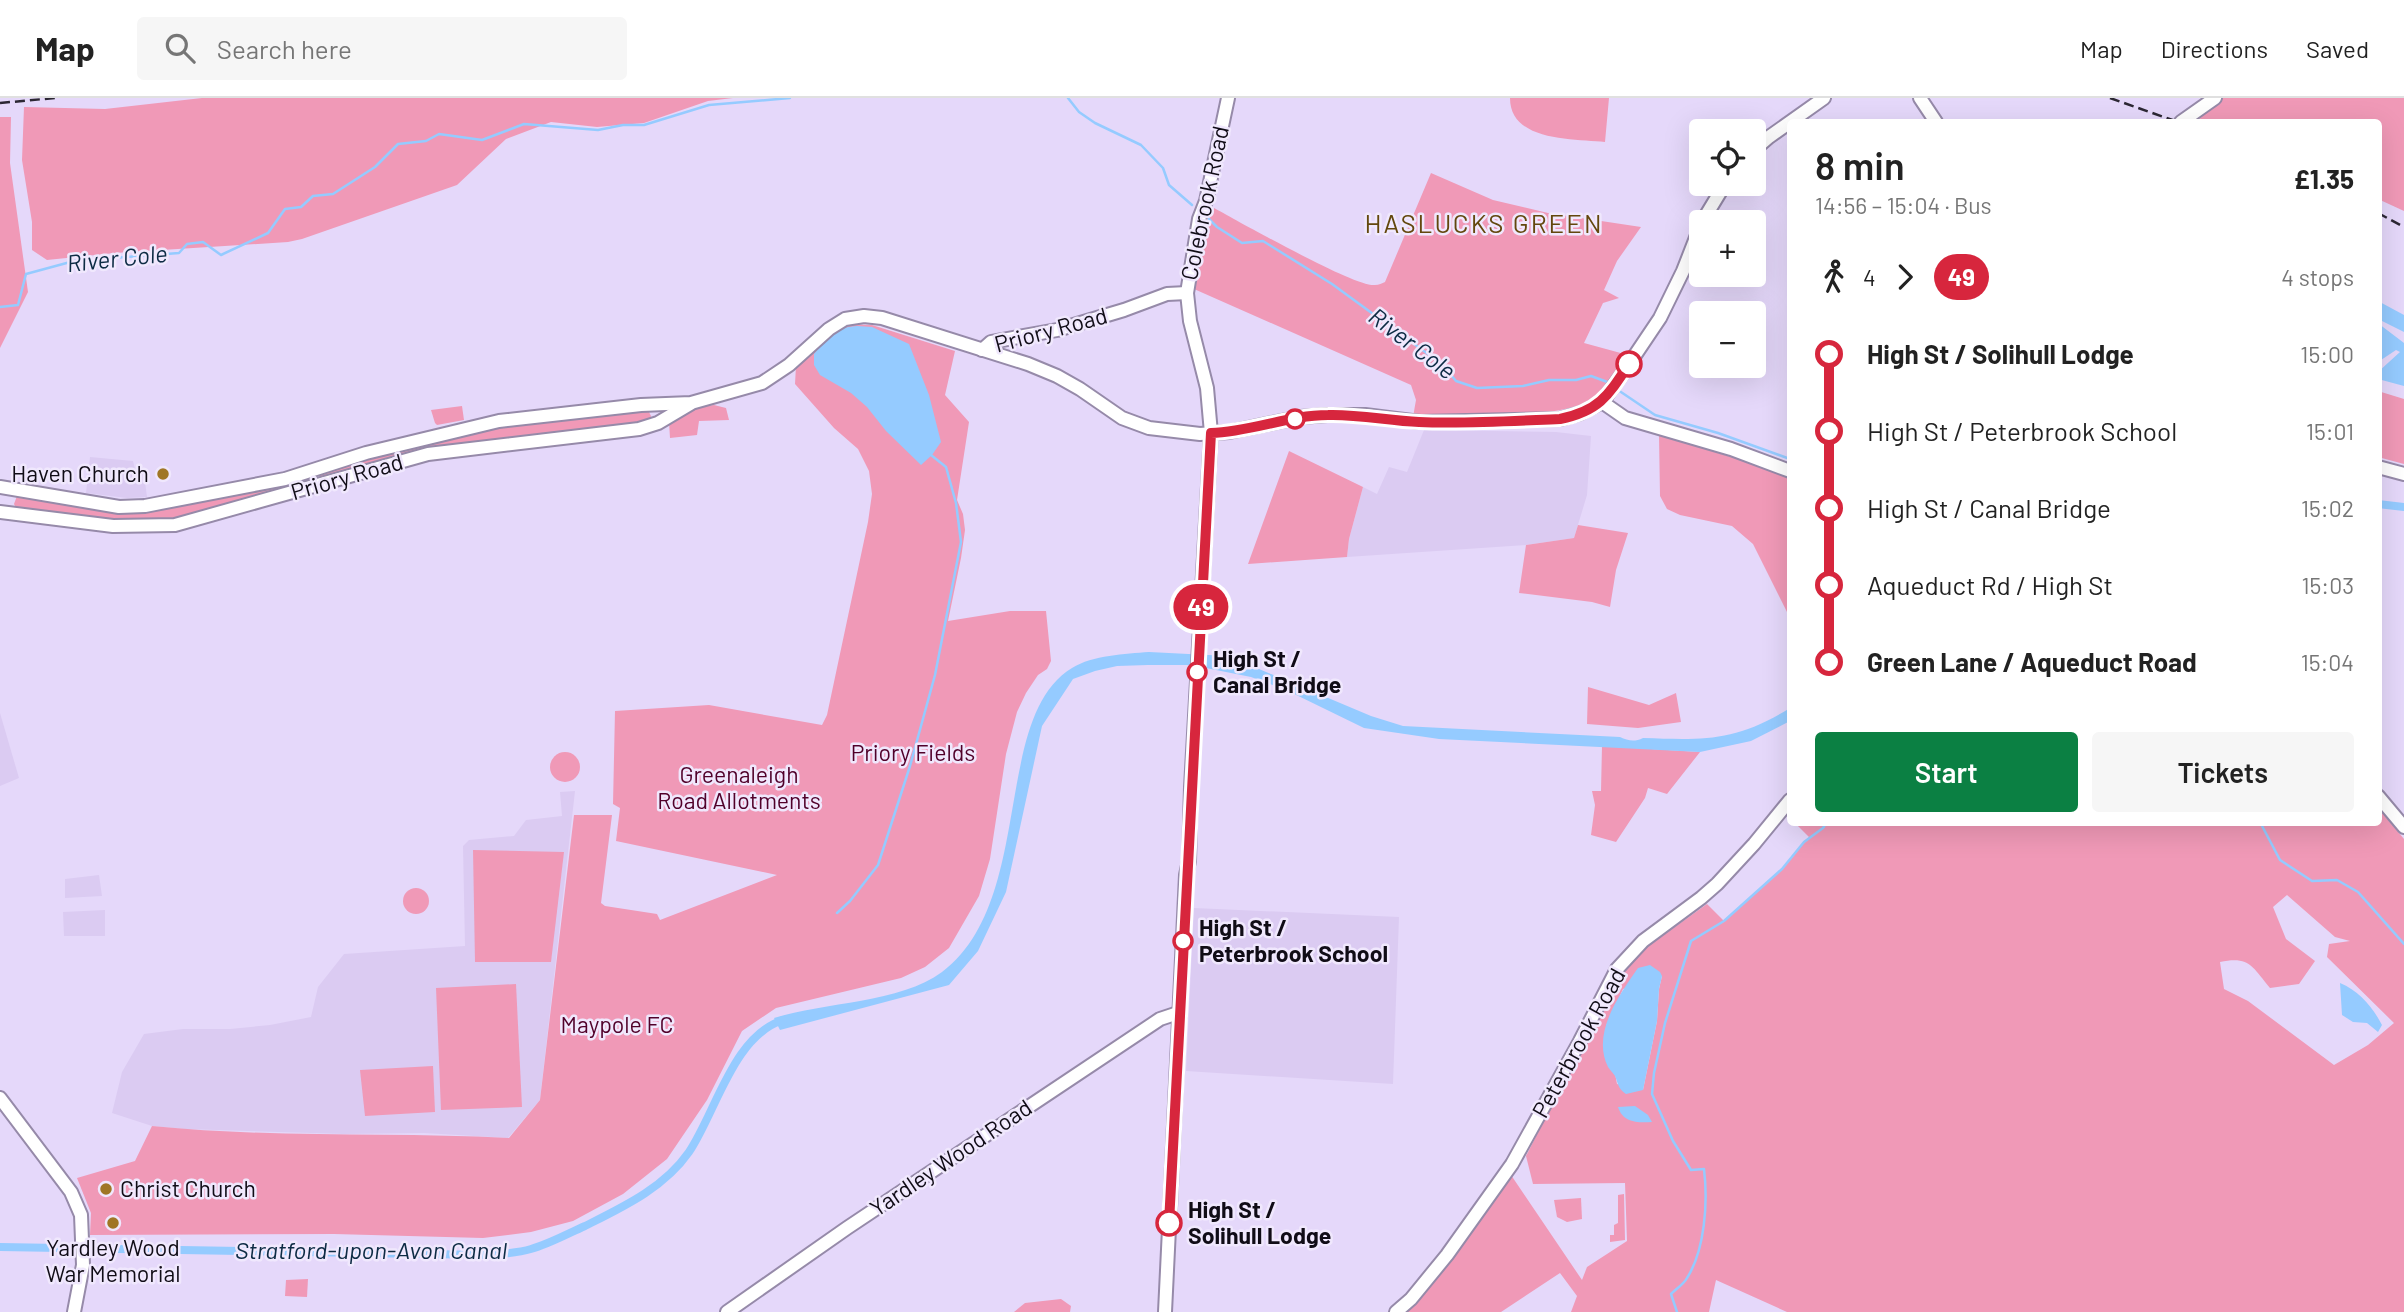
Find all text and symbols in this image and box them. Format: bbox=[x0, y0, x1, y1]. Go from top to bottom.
search box bbox=[137, 17, 627, 80]
text: Map bbox=[35, 28, 95, 68]
icon: search bbox=[161, 29, 199, 67]
text: Search here bbox=[217, 33, 352, 64]
text: Map bbox=[2080, 34, 2123, 63]
text: Directions bbox=[2161, 34, 2268, 63]
text: Saved bbox=[2306, 34, 2369, 63]
map controls bbox=[1689, 119, 1766, 378]
button: locate bbox=[1689, 119, 1766, 196]
street label: Colebrook Road bbox=[1174, 123, 1234, 282]
text: 8 min bbox=[1815, 142, 1905, 188]
text: £1.35 bbox=[2294, 163, 2354, 194]
text: 14:56 – 15:04 · Bus bbox=[1815, 191, 1992, 219]
district label: HASLUCKS GREEN bbox=[1364, 207, 1604, 238]
button: + bbox=[1689, 210, 1766, 287]
water label: River Cole bbox=[65, 238, 169, 277]
icon: walk bbox=[1815, 258, 1853, 296]
icon: forward bbox=[1886, 258, 1924, 296]
text: 49 bbox=[1948, 262, 1975, 291]
text: 4 bbox=[1863, 263, 1876, 291]
text: 4 stops bbox=[2281, 263, 2354, 291]
street label: Priory Road bbox=[991, 301, 1110, 357]
water label: River Cole bbox=[1364, 301, 1462, 385]
button: − bbox=[1689, 301, 1766, 378]
text: High St / Solihull Lodge bbox=[1867, 338, 2134, 369]
text: 15:00 bbox=[2300, 340, 2354, 368]
unlabelled marker bbox=[1616, 351, 1642, 377]
unlabelled marker bbox=[1285, 409, 1305, 429]
text: High St / Peterbrook School bbox=[1867, 415, 2177, 446]
text: 15:01 bbox=[2306, 417, 2354, 445]
street label: Priory Road bbox=[287, 447, 406, 505]
place label: Haven Church bbox=[11, 459, 149, 487]
marker: Haven Church bbox=[155, 466, 171, 482]
text: High St / Canal Bridge bbox=[1867, 492, 2111, 523]
text: 15:02 bbox=[2301, 494, 2354, 522]
text: Aqueduct Rd / High St bbox=[1867, 569, 2113, 600]
text: 15:03 bbox=[2301, 571, 2354, 599]
line badge: 49 bbox=[1170, 584, 1232, 630]
text: 49 bbox=[1187, 592, 1215, 621]
place label: High St / Canal Bridge bbox=[1213, 644, 1341, 698]
text: Green Lane / Aqueduct Road bbox=[1867, 646, 2197, 677]
text: 15:04 bbox=[2301, 648, 2354, 676]
marker: High St / Canal Bridge bbox=[1187, 662, 1207, 682]
button: Start bbox=[1815, 732, 2078, 812]
button: Tickets bbox=[2092, 732, 2354, 812]
park label: Priory Fields bbox=[851, 738, 975, 766]
park label: Greenaleigh Road Allotments bbox=[657, 760, 821, 814]
place label: High St / Peterbrook School bbox=[1199, 913, 1388, 967]
marker: High St / Peterbrook School bbox=[1173, 931, 1193, 951]
street label: Peterbrook Road bbox=[1525, 963, 1631, 1122]
park label: Maypole FC bbox=[561, 1010, 673, 1038]
street label: Yardley Wood Road bbox=[864, 1093, 1037, 1222]
place label: Christ Church bbox=[120, 1174, 256, 1202]
marker: Christ Church bbox=[98, 1181, 114, 1197]
place label: High St / Solihull Lodge bbox=[1188, 1195, 1331, 1249]
marker: High St / Solihull Lodge bbox=[1156, 1210, 1182, 1236]
marker: Yardley Wood War Memorial bbox=[105, 1215, 121, 1231]
place label: Yardley Wood War Memorial bbox=[45, 1233, 181, 1287]
water label: Stratford-upon-Avon Canal bbox=[235, 1235, 508, 1264]

